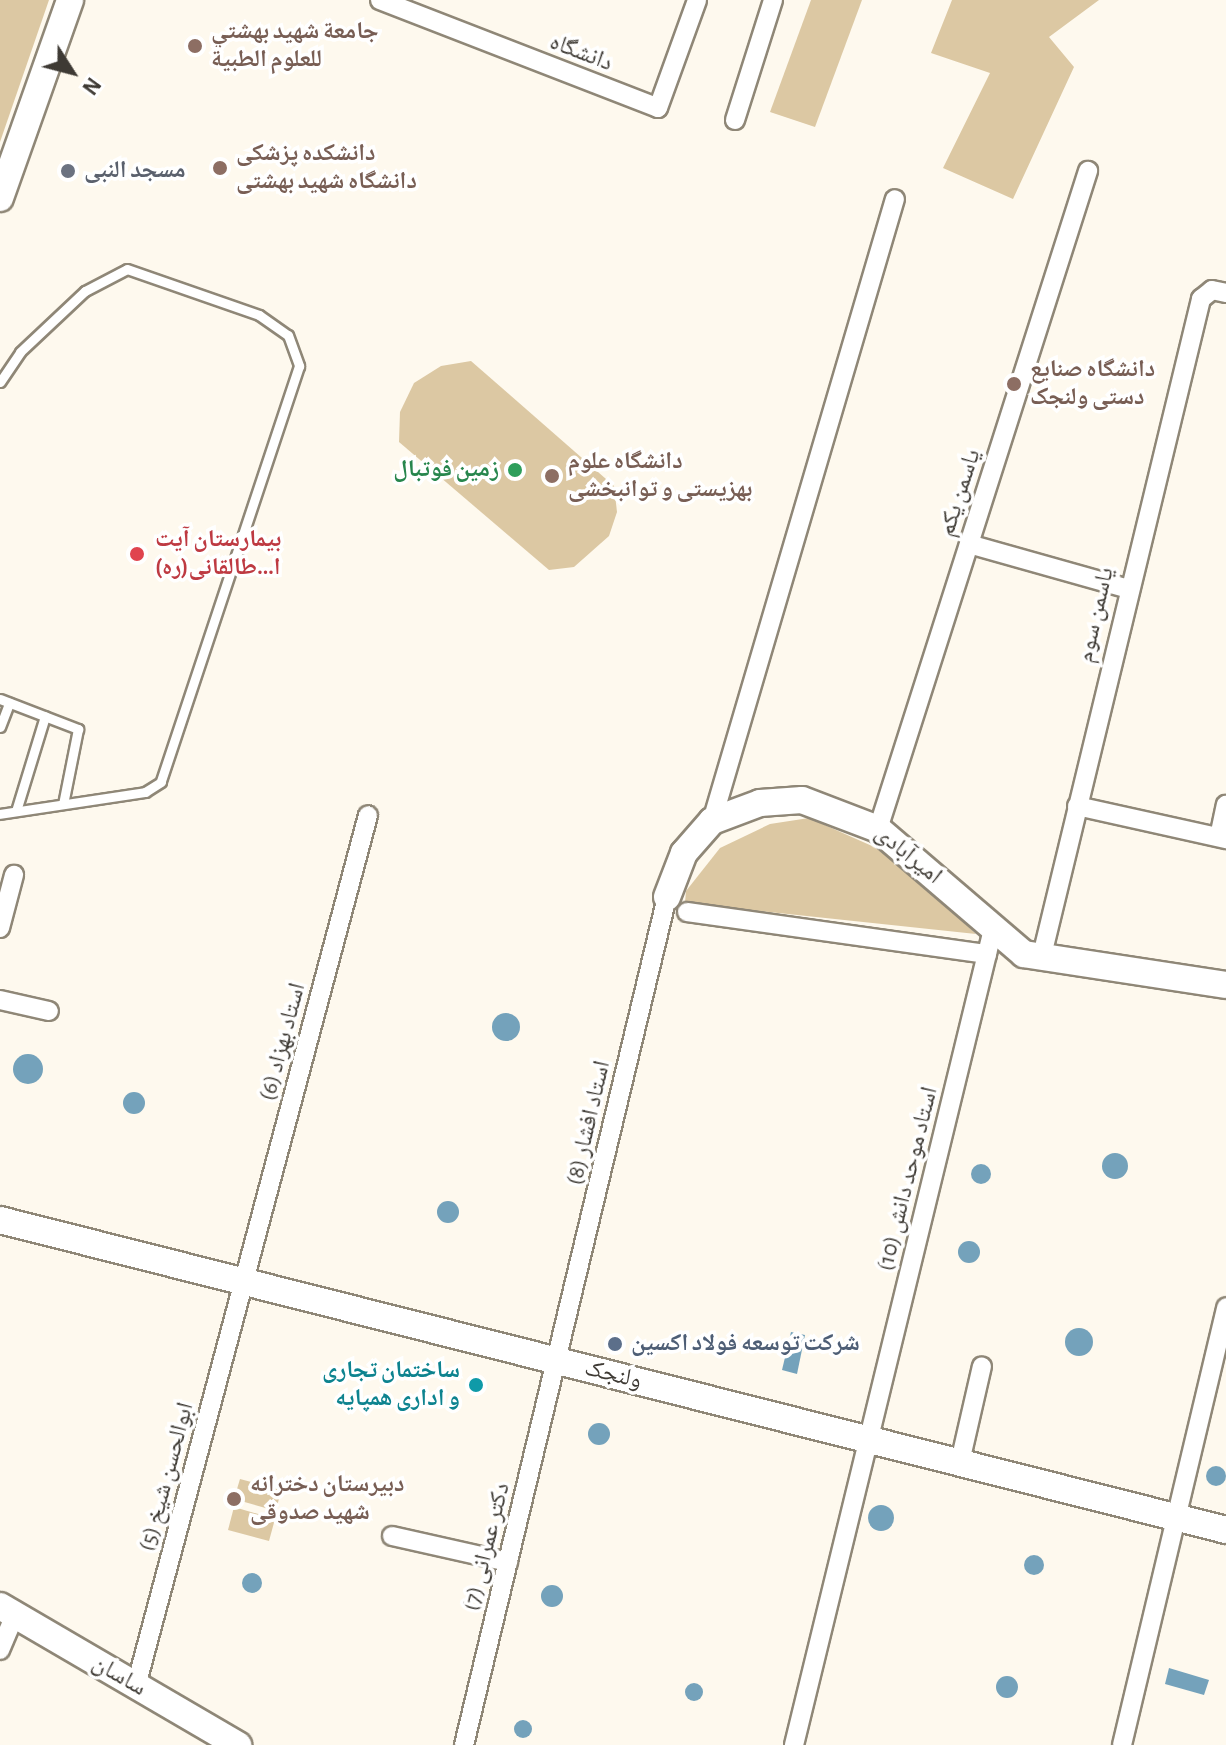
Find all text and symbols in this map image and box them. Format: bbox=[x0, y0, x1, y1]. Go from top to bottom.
place label: جامعة شهيد بهشتي للعلوم الطبية bbox=[211, 18, 379, 74]
street label: دانشگاه bbox=[545, 28, 617, 78]
north arrow bbox=[32, 32, 112, 112]
marker: جامعة شهيد بهشتي للعلوم الطبية bbox=[186, 37, 204, 55]
text: N bbox=[78, 73, 105, 99]
place label: دانشکده پزشکی دانشگاه شهید بهشتی bbox=[236, 140, 417, 196]
place label: مسجد النبی bbox=[84, 157, 186, 185]
marker: دانشکده پزشکی دانشگاه شهید بهشتی bbox=[211, 159, 229, 177]
marker: مسجد النبی bbox=[59, 162, 77, 180]
place label: دانشگاه صنایع دستى ولنجک bbox=[1030, 356, 1155, 412]
marker: دانشگاه صنایع دستى ولنجک bbox=[1005, 375, 1023, 393]
street label: یاسمن یکم bbox=[932, 446, 988, 540]
place label: دانشگاه علوم بهزیستی و توانبخشی bbox=[568, 448, 752, 504]
place label: زمین فوتبال bbox=[393, 456, 499, 484]
marker: زمین فوتبال bbox=[506, 461, 524, 479]
marker: دانشگاه علوم بهزیستی و توانبخشی bbox=[543, 467, 561, 485]
place label: بیمارستان آیت ا...طالقانی(ره) bbox=[155, 526, 281, 582]
marker: بیمارستان آیت ا...طالقانی(ره) bbox=[126, 543, 148, 565]
street label: یاسمن سوم bbox=[1071, 565, 1121, 665]
street label: امیرآبادی bbox=[869, 819, 947, 891]
street label: استاد بهزاد (6) bbox=[253, 980, 313, 1104]
street label: استاد افشار (8) bbox=[561, 1058, 617, 1188]
street label: استاد موحد دانش (10) bbox=[871, 1084, 945, 1274]
place label: شرکت توسعه فولاد اکسین bbox=[631, 1330, 860, 1358]
marker: شرکت توسعه فولاد اکسین bbox=[606, 1335, 624, 1353]
street label: ولنجک bbox=[581, 1354, 645, 1396]
place label: ساختمان تجاری و اداری همپایه bbox=[322, 1357, 460, 1413]
marker: ساختمان تجاری و اداری همپایه bbox=[467, 1376, 485, 1394]
street label: ابوالحسن شیخ (5) bbox=[133, 1399, 201, 1555]
place label: دبیرستان دخترانه شهید صدوقی bbox=[250, 1471, 404, 1527]
street label: دکتر عمرانی (7) bbox=[457, 1480, 517, 1614]
marker: دبیرستان دخترانه شهید صدوقی bbox=[225, 1490, 243, 1508]
street label: ساسان bbox=[87, 1649, 151, 1703]

